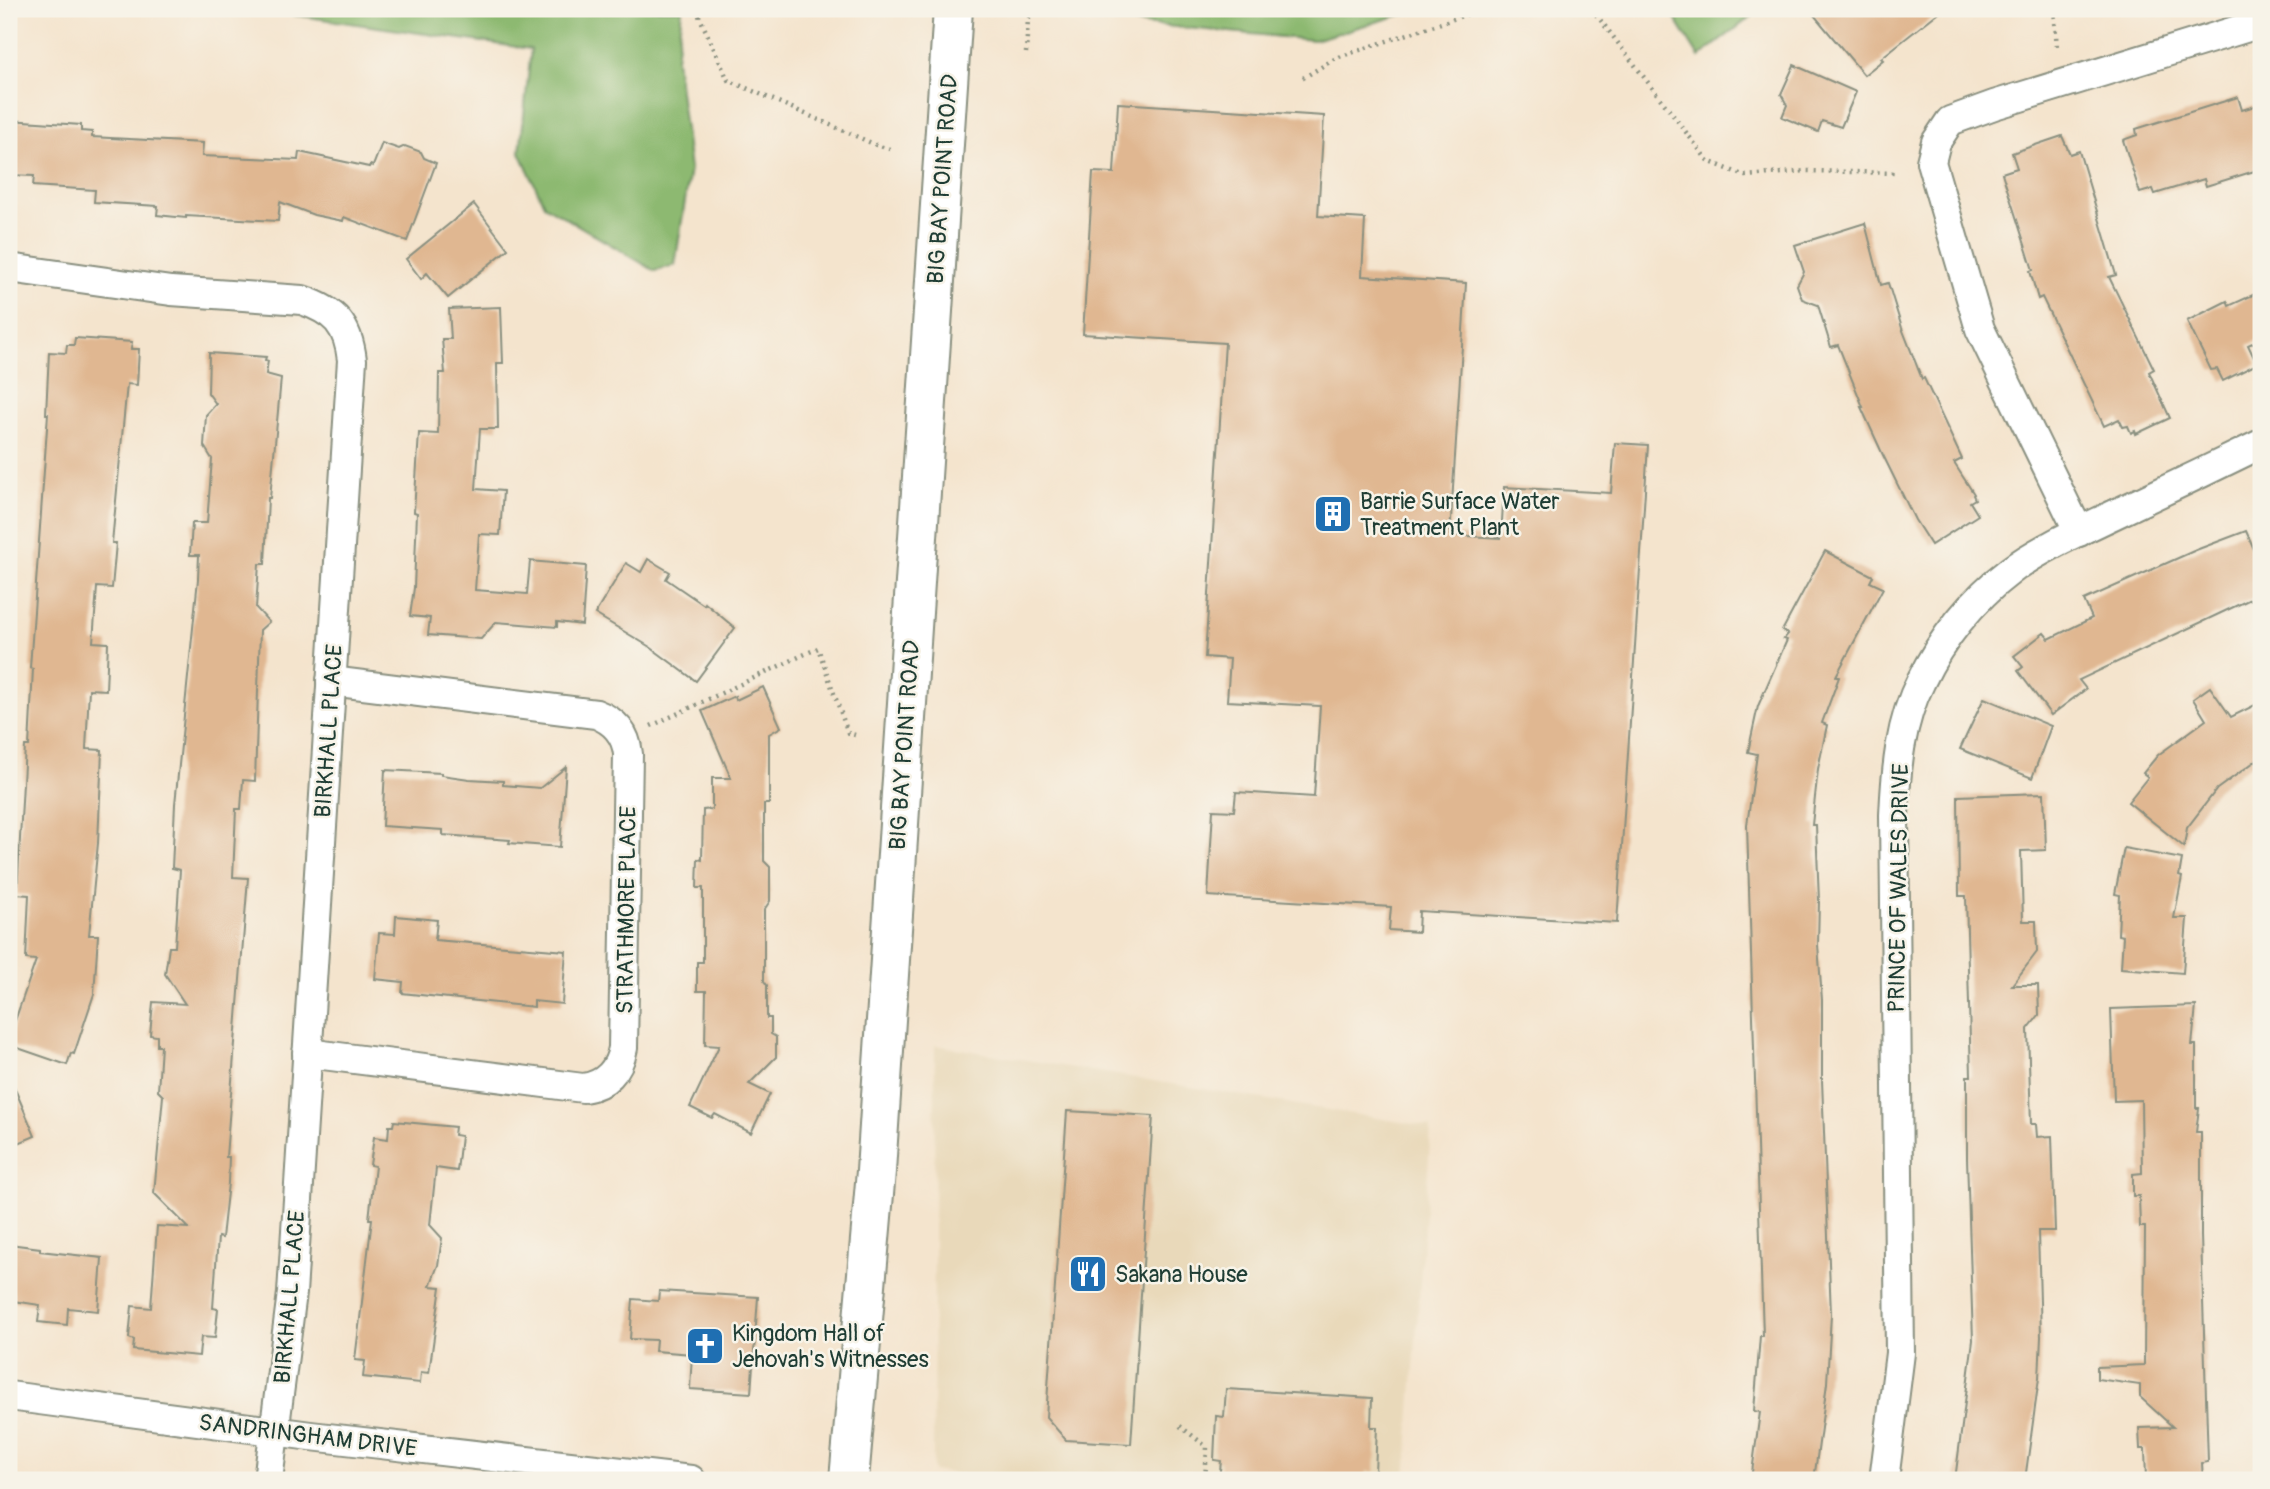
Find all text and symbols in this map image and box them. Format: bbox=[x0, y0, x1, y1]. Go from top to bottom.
street label: BIG BAY POINT ROAD bbox=[921, 73, 964, 285]
place label: Barrie Surface Water Treatment Plant bbox=[1360, 487, 1559, 542]
building icon: Barrie Surface Water Treatment Plant bbox=[1312, 493, 1354, 535]
street label: BIG BAY POINT ROAD bbox=[883, 639, 926, 851]
street label: BIRKHALL PLACE bbox=[308, 643, 349, 819]
street label: PRINCE OF WALES DRIVE bbox=[1882, 763, 1915, 1013]
street label: STRATHMORE PLACE bbox=[610, 806, 643, 1014]
street label: BIRKHALL PLACE bbox=[267, 1209, 312, 1385]
restaurant icon: Sakana House bbox=[1067, 1253, 1109, 1295]
place label: Sakana House bbox=[1115, 1260, 1248, 1289]
place label: Kingdom Hall of Jehovah's Witnesses bbox=[732, 1319, 929, 1374]
church icon: Kingdom Hall of Jehovah's Witnesses bbox=[684, 1325, 726, 1367]
street label: SANDRINGHAM DRIVE bbox=[197, 1408, 419, 1463]

